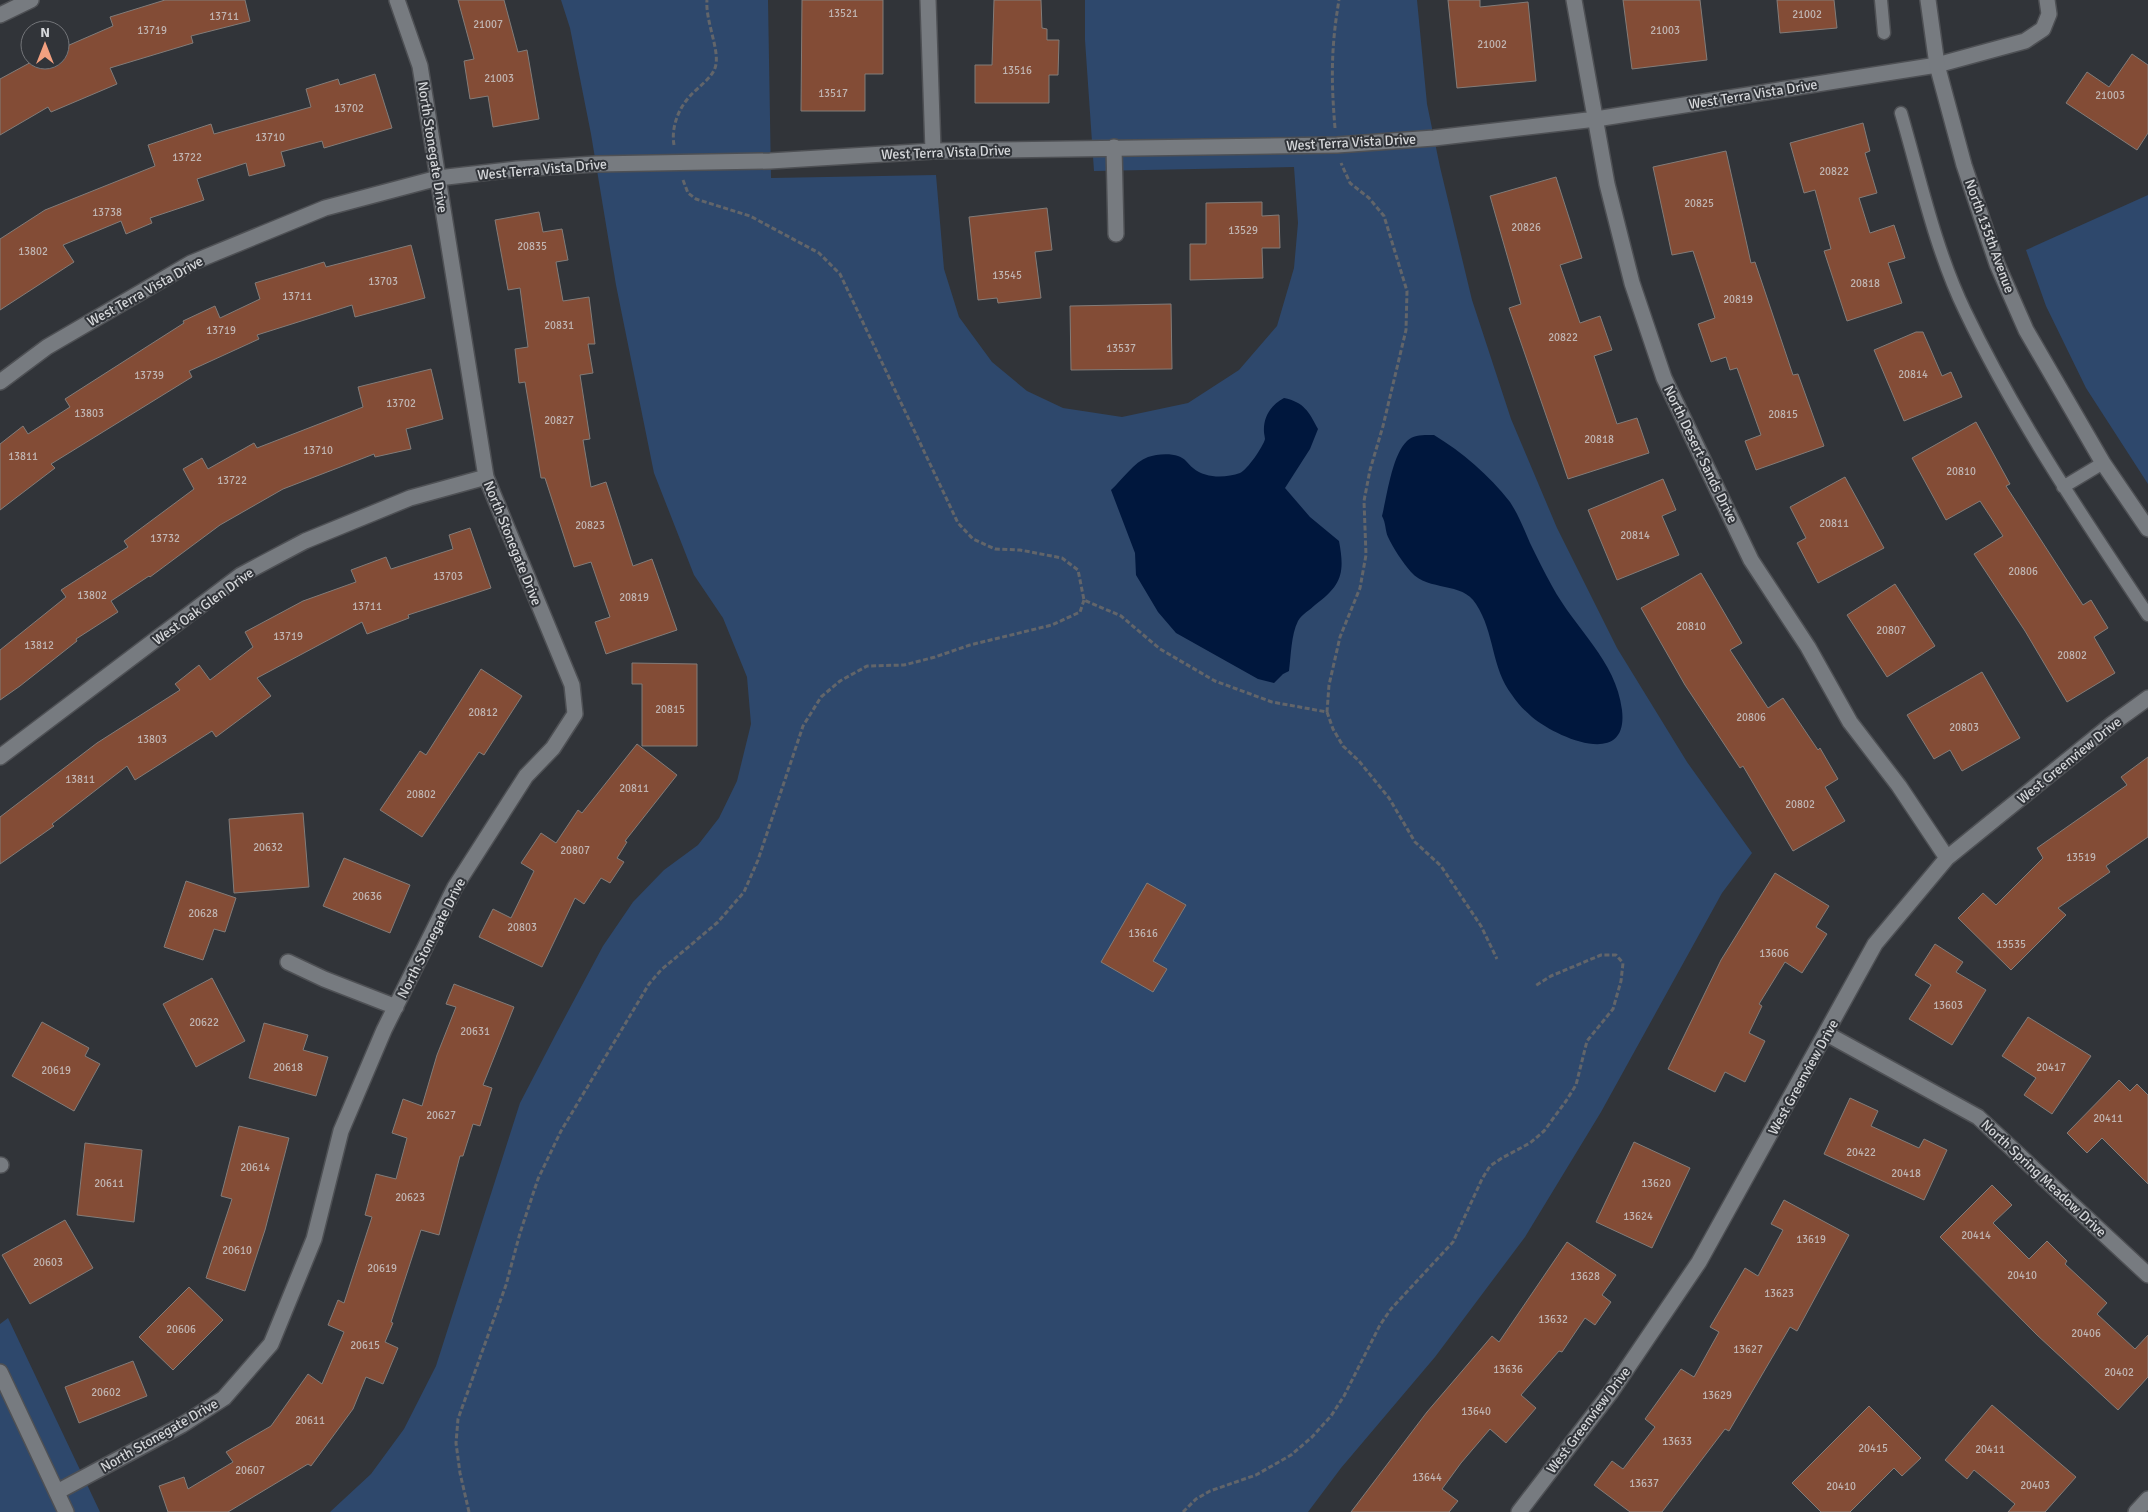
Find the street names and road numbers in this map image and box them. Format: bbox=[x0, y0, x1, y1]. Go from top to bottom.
street label: West Terra Vista Drive bbox=[1688, 76, 1819, 113]
street label: North Stonegate Drive bbox=[414, 80, 451, 214]
street label: West Terra Vista Drive bbox=[1286, 131, 1416, 154]
street label: West Terra Vista Drive bbox=[881, 142, 1011, 163]
street label: West Terra Vista Drive bbox=[477, 155, 608, 184]
street label: North 135th Avenue bbox=[1961, 177, 2018, 295]
street label: West Terra Vista Drive bbox=[84, 253, 206, 330]
street label: North Desert Sands Drive bbox=[1660, 383, 1741, 526]
street label: North Stonegate Drive bbox=[480, 478, 545, 608]
street label: West Oak Glen Drive bbox=[149, 564, 257, 649]
street label: West Greenview Drive bbox=[2014, 713, 2125, 808]
street label: North Stonegate Drive bbox=[394, 875, 469, 1001]
street label: West Greenview Drive bbox=[1765, 1017, 1842, 1138]
street label: North Spring Meadow Drive bbox=[1978, 1116, 2110, 1241]
street label: West Greenview Drive bbox=[1543, 1364, 1634, 1477]
street label: North Stonegate Drive bbox=[97, 1395, 221, 1476]

